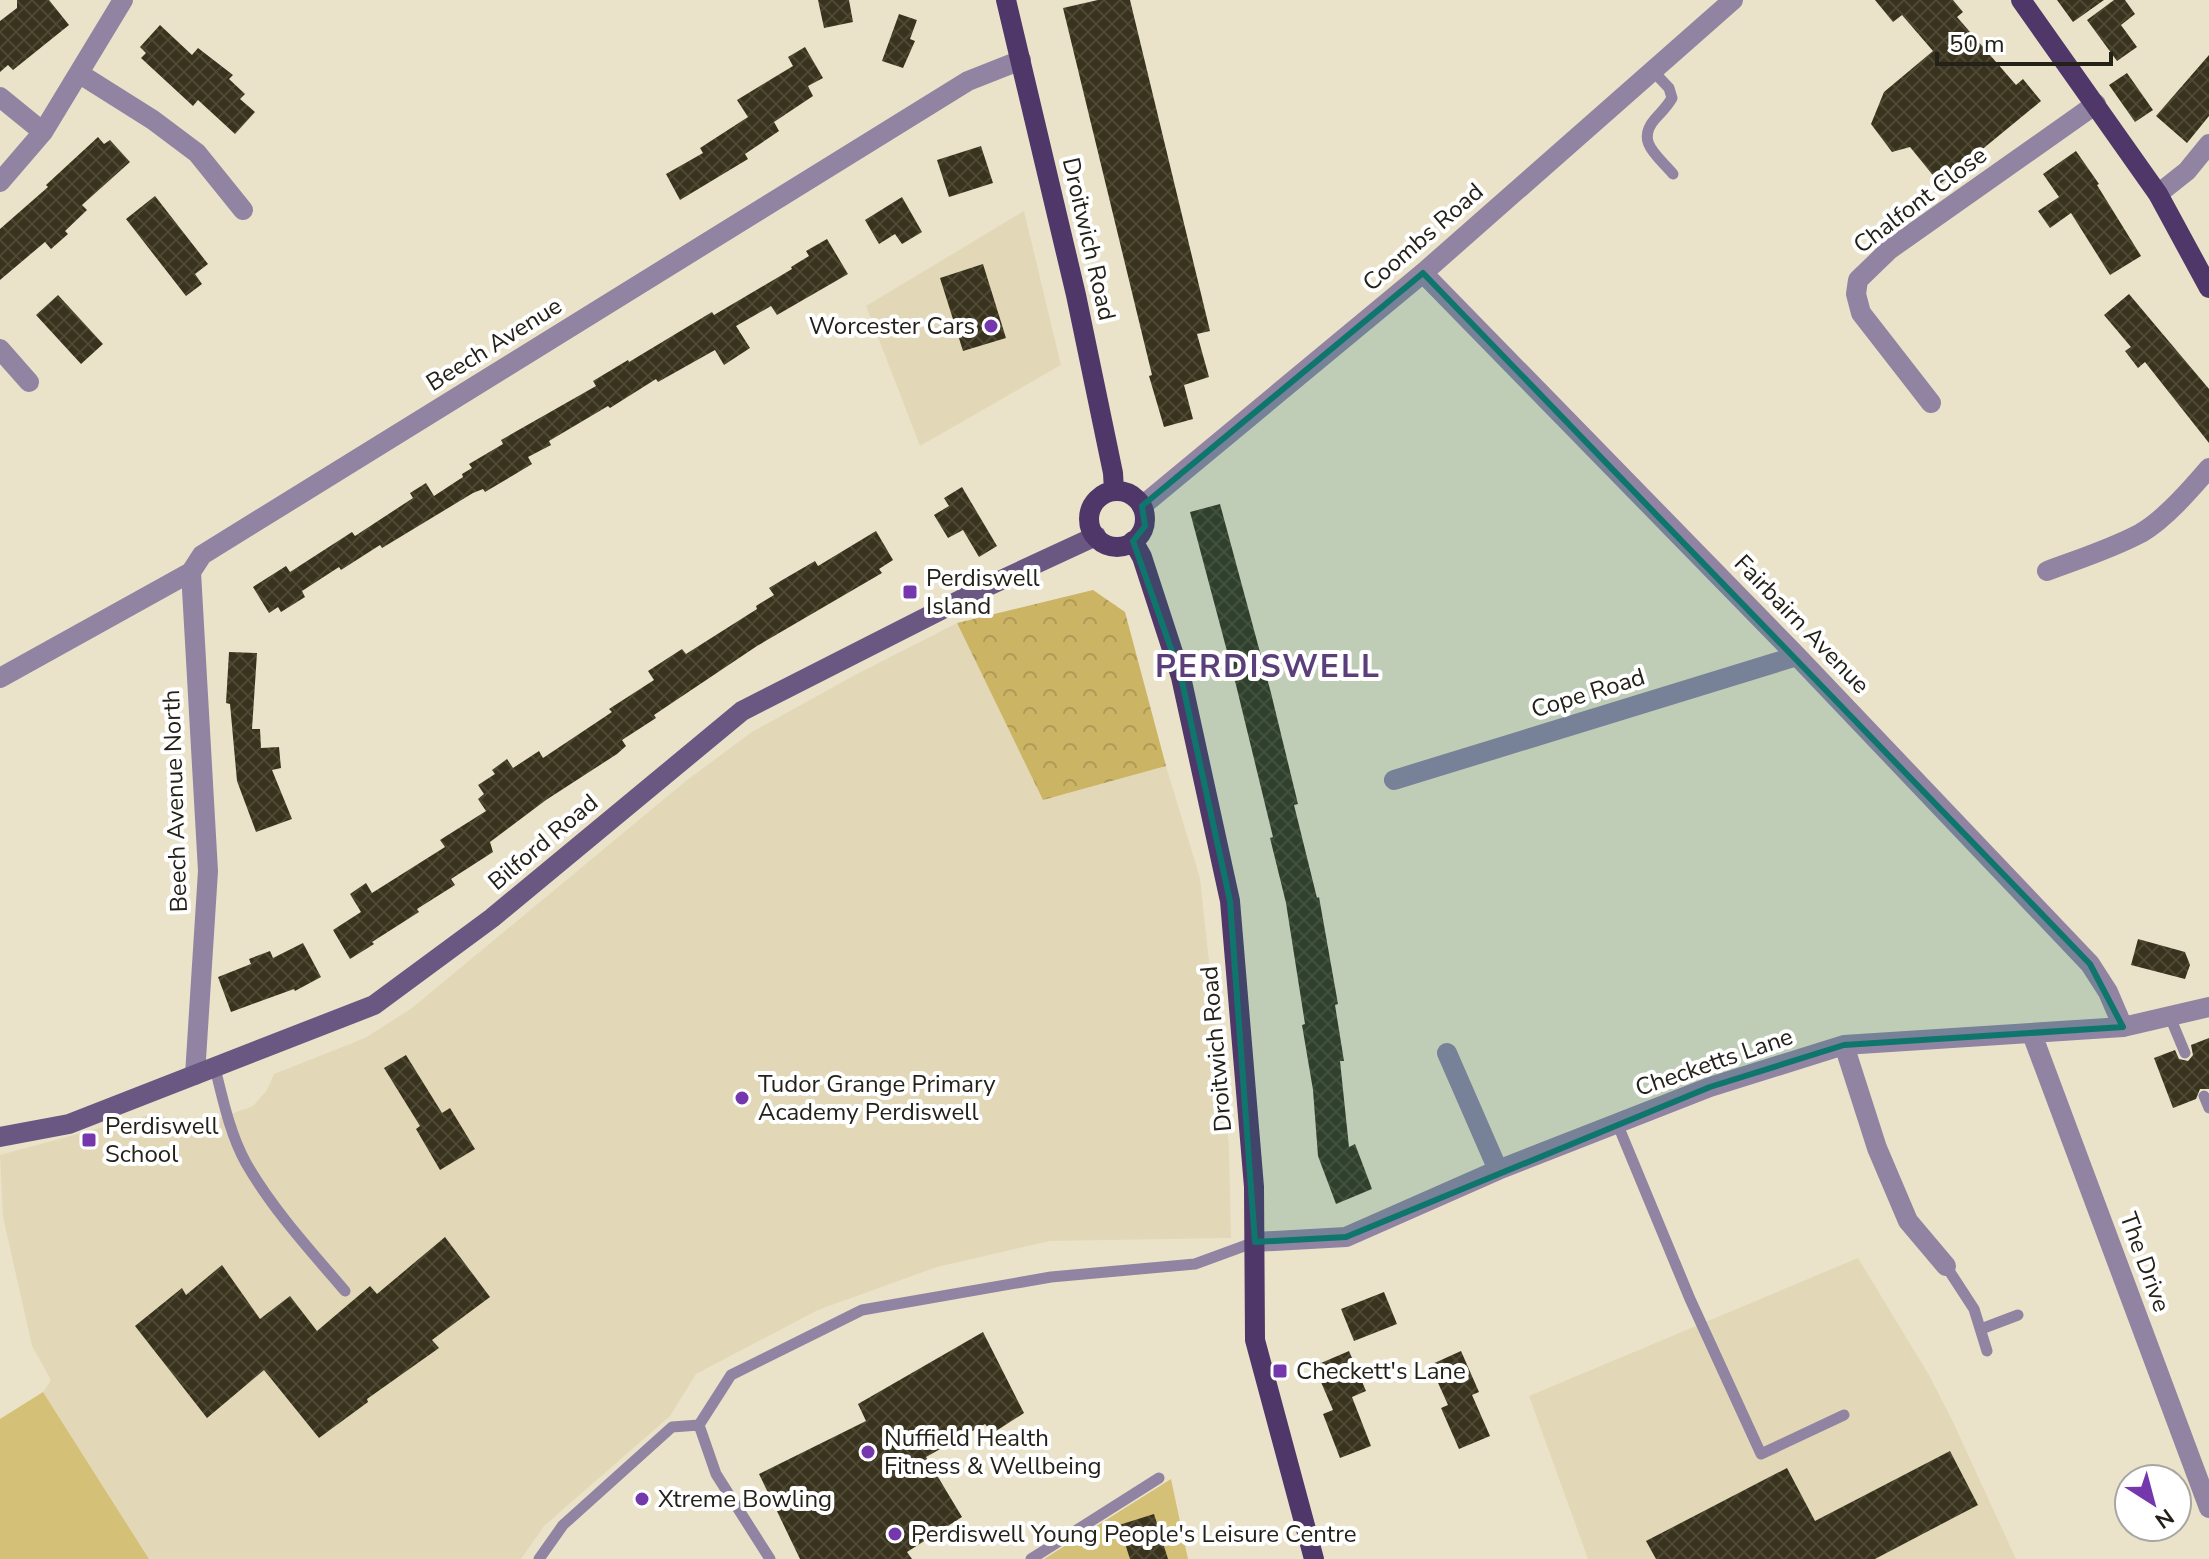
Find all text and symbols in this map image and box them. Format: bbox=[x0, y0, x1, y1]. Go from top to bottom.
scale bar bbox=[1937, 16, 2111, 66]
text: 50 m bbox=[1949, 28, 2005, 60]
street label: Chalfont Close bbox=[1847, 139, 1993, 261]
street label: Droitwich Road bbox=[1055, 154, 1123, 324]
street label: Coombs Road bbox=[1356, 176, 1490, 298]
street label: Beech Avenue bbox=[420, 290, 568, 398]
place label: Worcester Cars bbox=[809, 310, 975, 342]
marker: Worcester Cars bbox=[982, 317, 1000, 335]
street label: Fairbairn Avenue bbox=[1727, 547, 1877, 701]
place label: Perdiswell Island bbox=[926, 562, 1040, 622]
marker: Perdiswell Island bbox=[901, 583, 919, 601]
district label: PERDISWELL bbox=[1155, 645, 1381, 688]
street label: Cope Road bbox=[1527, 661, 1649, 725]
street label: Beech Avenue North bbox=[155, 689, 195, 913]
street label: Bilford Road bbox=[481, 787, 605, 897]
street label: Droitwich Road bbox=[1193, 965, 1239, 1133]
street label: Checketts Lane bbox=[1631, 1020, 1797, 1104]
place label: Tudor Grange Primary Academy Perdiswell bbox=[758, 1068, 996, 1128]
marker: Tudor Grange Primary Academy Perdiswell bbox=[733, 1089, 751, 1107]
place label: Perdiswell School bbox=[105, 1110, 219, 1170]
marker: Perdiswell School bbox=[80, 1131, 98, 1149]
street label: The Drive bbox=[2112, 1208, 2178, 1316]
place label: Checkett's Lane bbox=[1296, 1355, 1466, 1387]
marker: Checkett's Lane bbox=[1271, 1362, 1289, 1380]
place label: Nuffield Health Fitness & Wellbeing bbox=[884, 1422, 1102, 1482]
marker: Nuffield Health Fitness & Wellbeing bbox=[859, 1443, 877, 1461]
north arrow bbox=[2113, 1463, 2193, 1543]
place label: Xtreme Bowling bbox=[658, 1483, 832, 1515]
marker: Xtreme Bowling bbox=[633, 1490, 651, 1508]
text: N bbox=[2149, 1501, 2180, 1535]
place label: Perdiswell Young People's Leisure Centre bbox=[911, 1518, 1356, 1550]
marker: Perdiswell Young People's Leisure Centre bbox=[886, 1525, 904, 1543]

